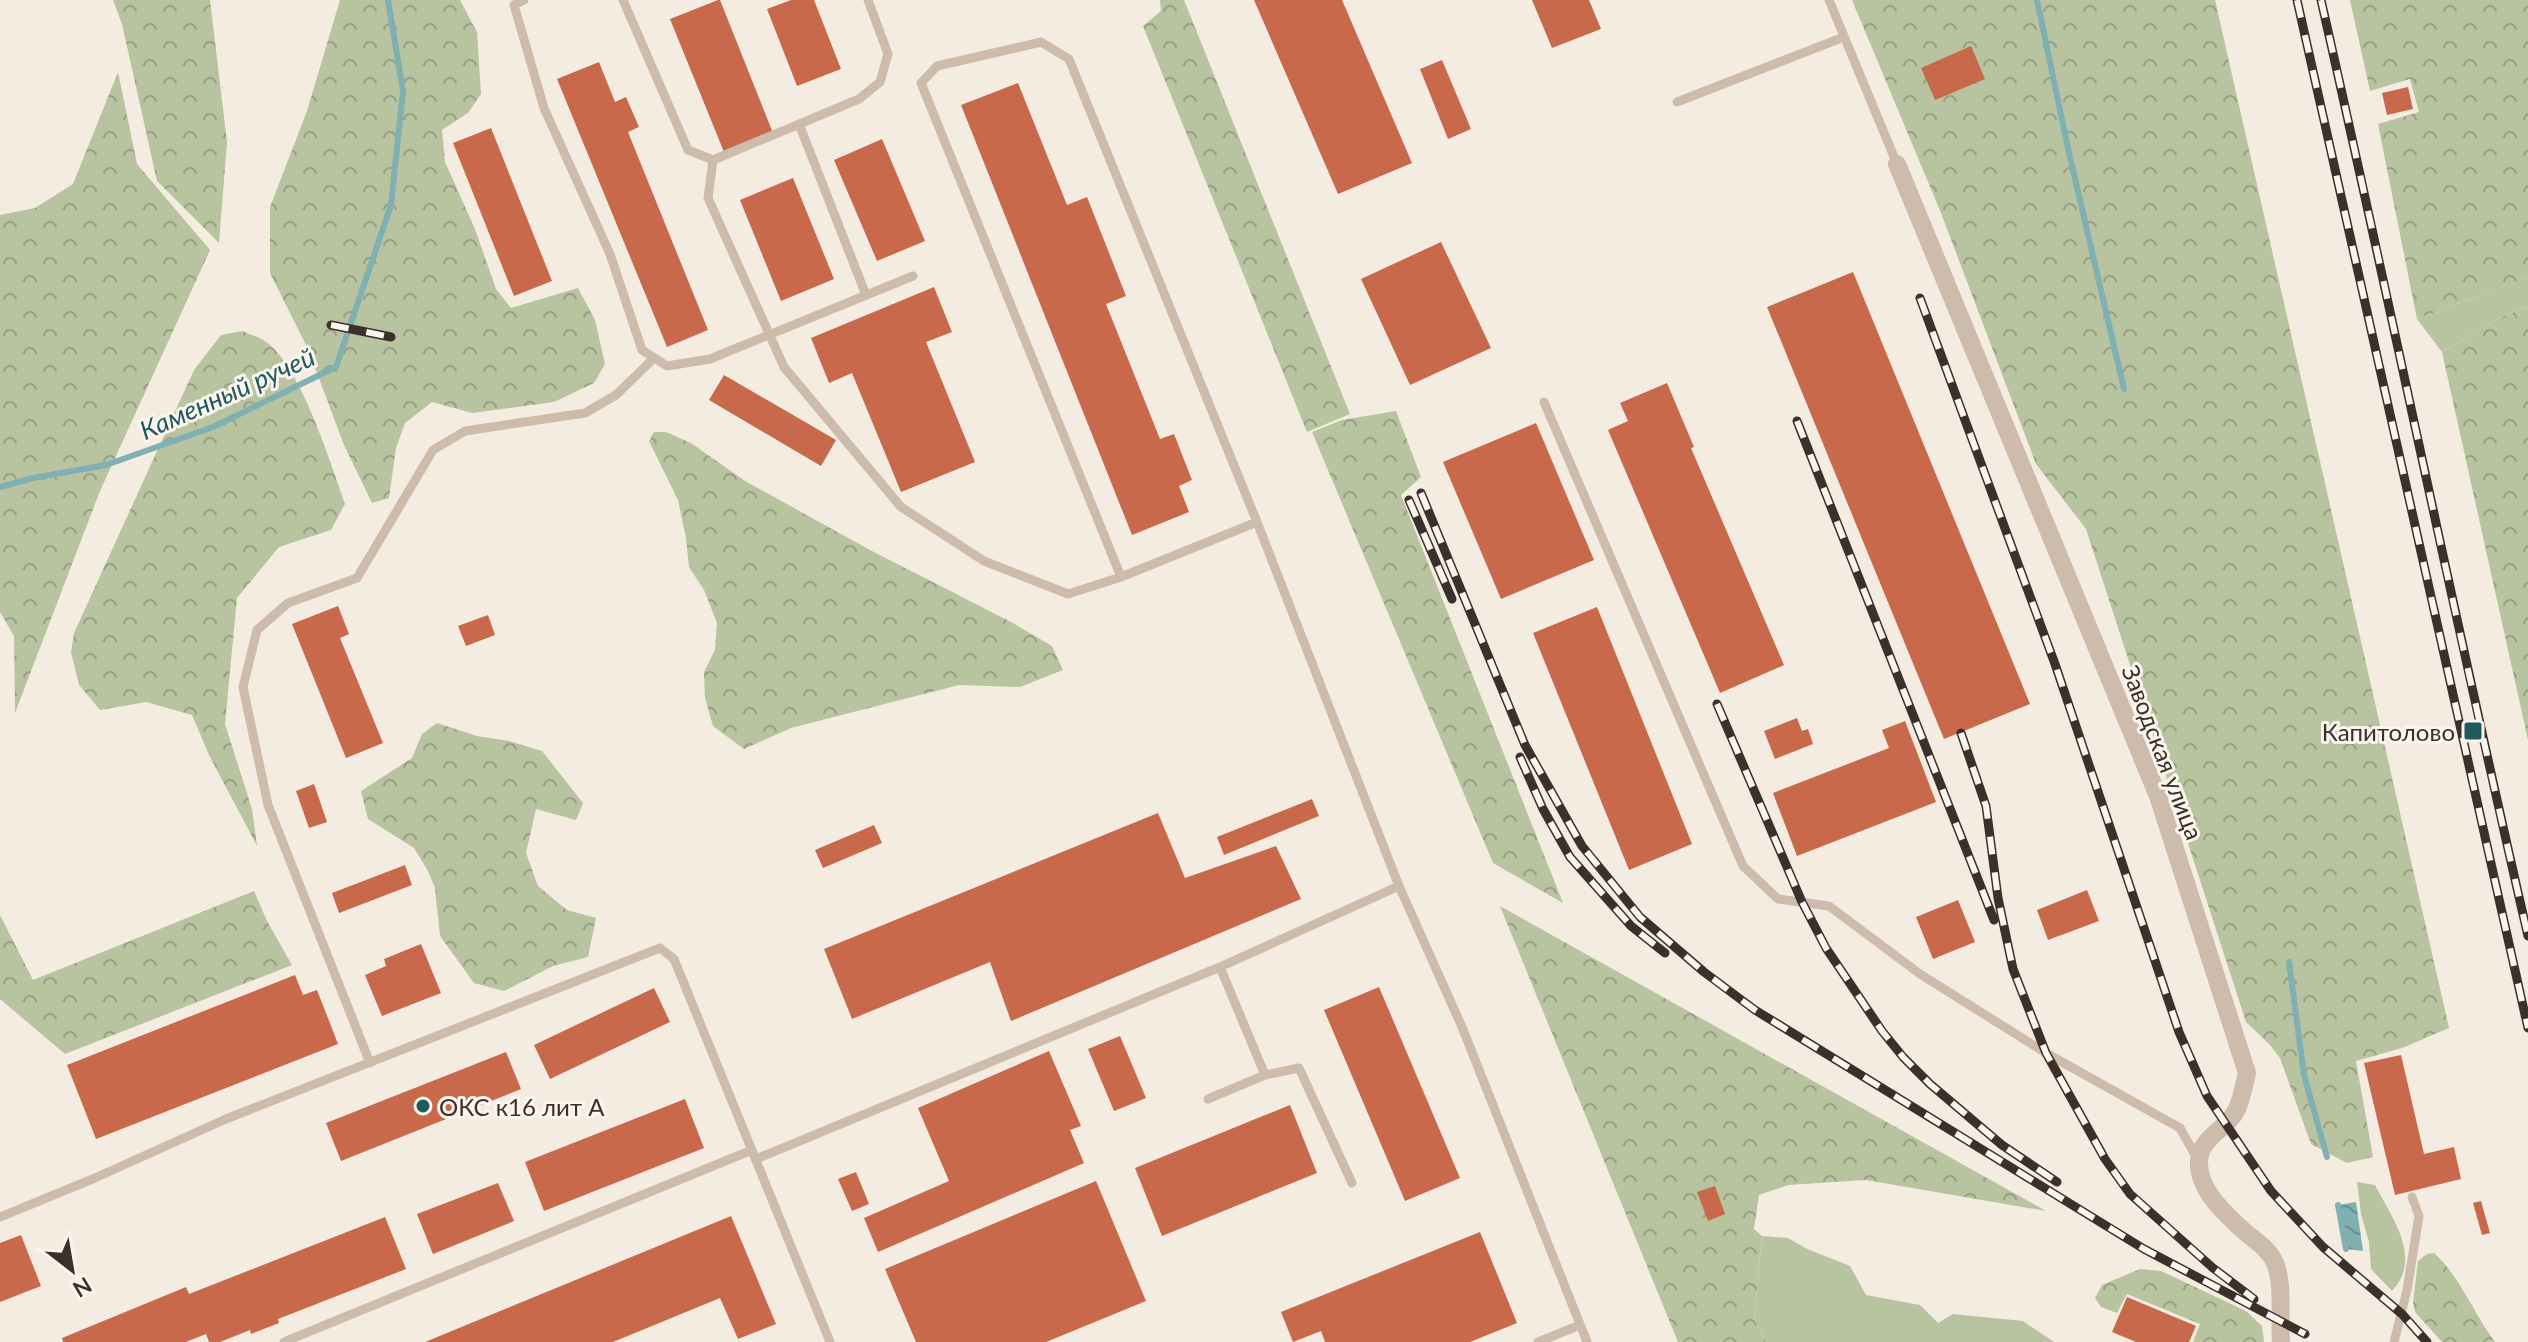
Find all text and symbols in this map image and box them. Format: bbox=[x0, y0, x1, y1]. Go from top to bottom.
water label: Каменный ручей bbox=[135, 340, 319, 446]
street label: Заводская улица bbox=[2116, 661, 2210, 843]
place label: Капитолово bbox=[2322, 717, 2455, 746]
marker: Капитолово bbox=[2462, 720, 2484, 742]
place label: ОКС к16 лит А bbox=[439, 1092, 605, 1121]
marker: ОКС к16 лит А bbox=[414, 1097, 432, 1115]
north arrow bbox=[32, 1230, 112, 1310]
text: N bbox=[68, 1272, 97, 1304]

